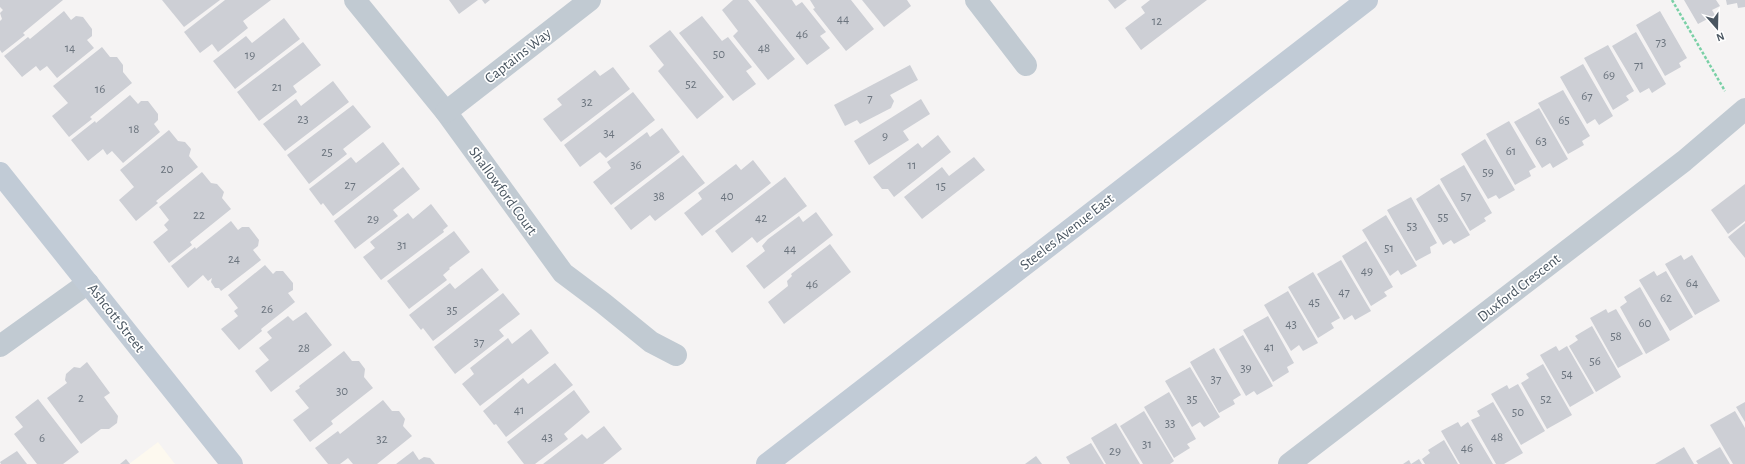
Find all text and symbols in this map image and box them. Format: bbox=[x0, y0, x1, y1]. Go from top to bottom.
north arrow bbox=[1697, 8, 1737, 48]
house number: 44 bbox=[837, 13, 849, 26]
house number: 12 bbox=[1152, 15, 1162, 28]
street label: Captains Way bbox=[482, 25, 554, 86]
house number: 46 bbox=[796, 28, 808, 41]
text: N bbox=[1715, 30, 1726, 43]
house number: 73 bbox=[1656, 36, 1666, 49]
house number: 14 bbox=[65, 42, 75, 55]
house number: 48 bbox=[758, 42, 770, 55]
house number: 50 bbox=[713, 48, 725, 61]
house number: 19 bbox=[245, 49, 255, 62]
house number: 71 bbox=[1634, 59, 1644, 72]
house number: 69 bbox=[1603, 69, 1615, 82]
house number: 52 bbox=[685, 78, 697, 91]
house number: 21 bbox=[272, 81, 282, 94]
house number: 16 bbox=[95, 83, 105, 96]
house number: 67 bbox=[1581, 90, 1593, 103]
house number: 7 bbox=[867, 92, 873, 105]
house number: 32 bbox=[581, 96, 593, 109]
house number: 23 bbox=[297, 113, 309, 126]
house number: 65 bbox=[1558, 114, 1570, 127]
house number: 18 bbox=[129, 123, 139, 136]
house number: 34 bbox=[603, 127, 615, 140]
house number: 9 bbox=[882, 130, 888, 143]
house number: 63 bbox=[1535, 135, 1547, 148]
street label: Shallowford Court bbox=[466, 144, 540, 238]
house number: 61 bbox=[1506, 145, 1516, 158]
house number: 25 bbox=[321, 146, 333, 159]
house number: 36 bbox=[630, 159, 642, 172]
house number: 11 bbox=[908, 159, 916, 172]
house number: 20 bbox=[161, 163, 174, 176]
house number: 59 bbox=[1482, 166, 1494, 179]
house number: 27 bbox=[344, 179, 356, 192]
house number: 15 bbox=[936, 180, 946, 193]
house number: 38 bbox=[653, 190, 665, 203]
house number: 40 bbox=[720, 190, 734, 203]
house number: 57 bbox=[1461, 190, 1472, 203]
street label: Steeles Avenue East bbox=[1017, 191, 1117, 273]
house number: 22 bbox=[193, 209, 205, 222]
house number: 55 bbox=[1438, 211, 1448, 224]
house number: 42 bbox=[755, 212, 767, 225]
house number: 29 bbox=[367, 213, 379, 226]
house number: 53 bbox=[1407, 220, 1417, 233]
house number: 31 bbox=[397, 239, 407, 252]
house number: 51 bbox=[1384, 242, 1394, 255]
house number: 44 bbox=[784, 243, 796, 256]
street label: Duxford Crescent bbox=[1475, 251, 1563, 325]
house number: 24 bbox=[228, 253, 240, 266]
house number: 49 bbox=[1361, 265, 1373, 278]
house number: 64 bbox=[1686, 277, 1698, 290]
house number: 46 bbox=[806, 278, 818, 291]
street label: Ashcott Street bbox=[85, 281, 147, 355]
house number: 47 bbox=[1338, 286, 1350, 299]
house number: 62 bbox=[1660, 292, 1672, 305]
house number: 45 bbox=[1308, 296, 1320, 309]
house number: 26 bbox=[261, 303, 273, 316]
house number: 35 bbox=[447, 304, 457, 317]
house number: 60 bbox=[1639, 317, 1652, 330]
house number: 43 bbox=[1285, 318, 1297, 331]
house number: 58 bbox=[1610, 330, 1622, 343]
house number: 37 bbox=[474, 336, 485, 349]
house number: 41 bbox=[1264, 341, 1274, 354]
house number: 28 bbox=[298, 342, 310, 355]
house number: 56 bbox=[1589, 355, 1601, 368]
house number: 39 bbox=[1240, 362, 1252, 375]
house number: 54 bbox=[1561, 368, 1573, 381]
house number: 37 bbox=[1211, 373, 1222, 386]
house number: 30 bbox=[336, 385, 348, 398]
house number: 2 bbox=[78, 392, 84, 405]
house number: 35 bbox=[1187, 393, 1197, 406]
house number: 52 bbox=[1540, 393, 1552, 406]
house number: 41 bbox=[514, 404, 524, 417]
house number: 50 bbox=[1512, 406, 1524, 419]
house number: 33 bbox=[1165, 417, 1175, 430]
house number: 43 bbox=[541, 431, 553, 444]
house number: 48 bbox=[1491, 431, 1503, 444]
house number: 6 bbox=[39, 432, 45, 445]
house number: 32 bbox=[376, 433, 388, 446]
house number: 31 bbox=[1142, 438, 1152, 451]
house number: 46 bbox=[1461, 442, 1473, 455]
house number: 29 bbox=[1109, 445, 1121, 458]

